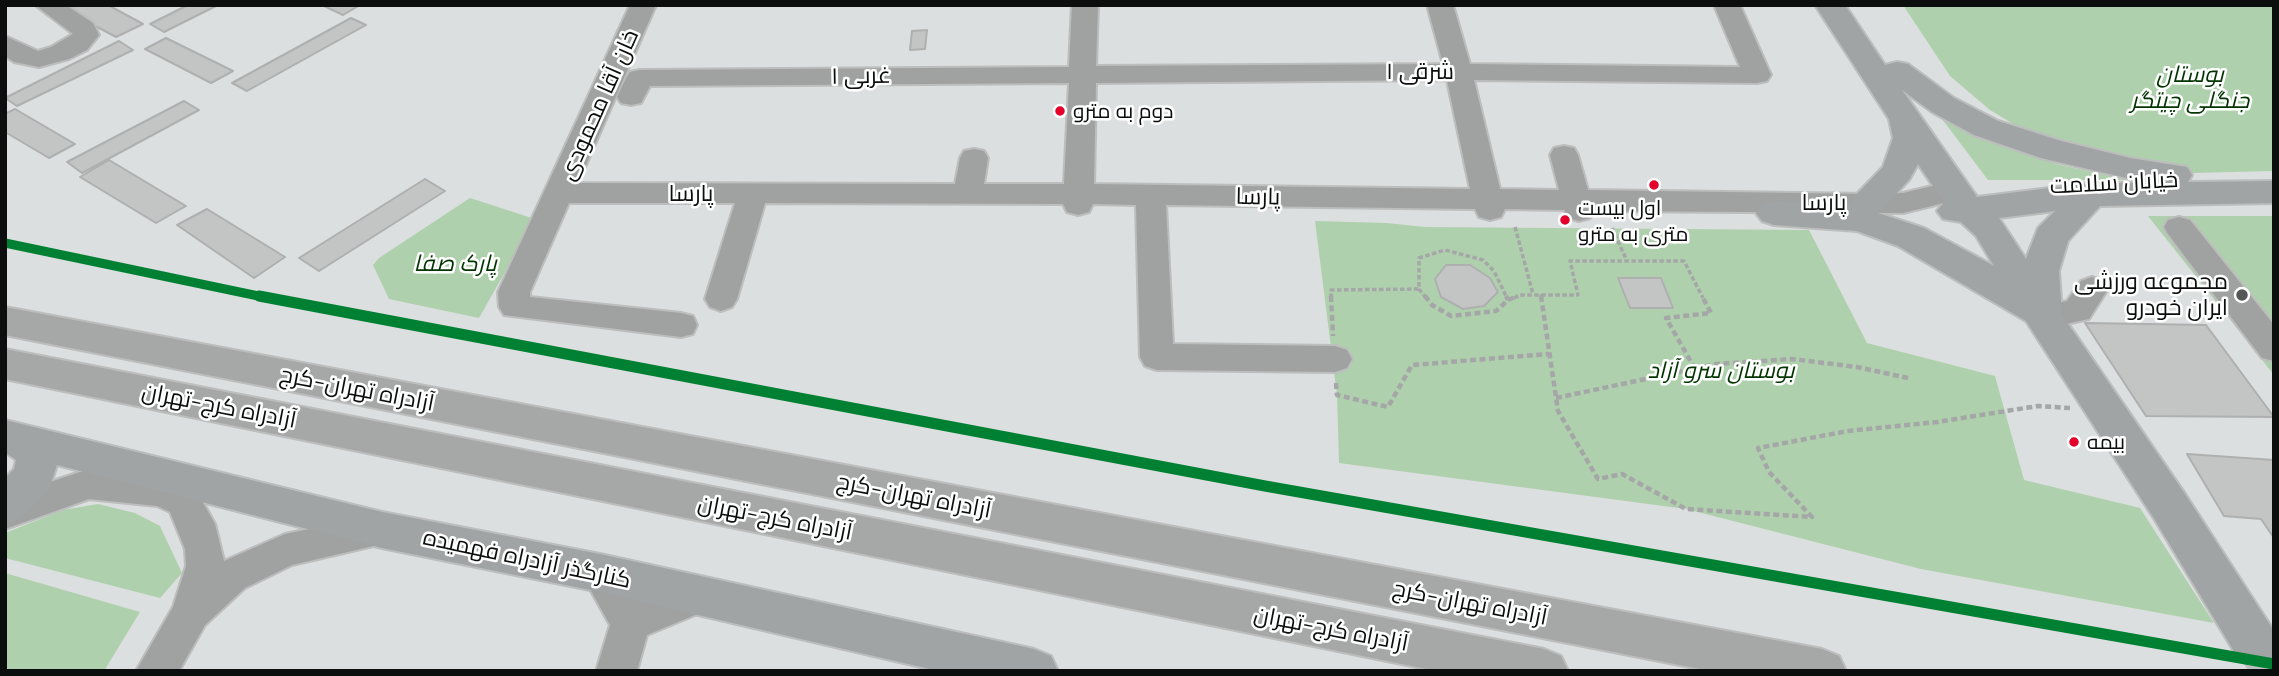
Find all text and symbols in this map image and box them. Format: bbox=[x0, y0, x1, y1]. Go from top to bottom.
street label: خان آقا محمودی bbox=[553, 25, 645, 185]
street label: ۱ شرقی bbox=[1386, 58, 1454, 86]
park label: بوستان جنگلی چیتگر bbox=[2131, 61, 2249, 115]
street label: ۱ غربی bbox=[831, 62, 891, 90]
place label: دوم به مترو bbox=[1073, 98, 1173, 124]
marker: دوم به مترو bbox=[1053, 104, 1067, 118]
street label: خیابان سلامت bbox=[2049, 166, 2179, 200]
unlabelled marker bbox=[1647, 178, 1661, 192]
street label: پارسا bbox=[669, 180, 713, 208]
street label: پارسا bbox=[1235, 183, 1281, 211]
street label: پارسا bbox=[1802, 189, 1846, 217]
place label: اول بیست متری به مترو bbox=[1578, 195, 1688, 245]
marker: اول بیست متری به مترو bbox=[1558, 213, 1572, 227]
park label: پارک صفا bbox=[413, 250, 497, 278]
place label: مجموعه ورزشی ایران خودرو bbox=[2074, 268, 2228, 322]
marker: مجموعه ورزشی ایران خودرو bbox=[2234, 287, 2250, 303]
park label: بوستان سرو آزاد bbox=[1648, 357, 1794, 385]
street label: آزادراه تهران-کرج bbox=[277, 360, 437, 418]
street label: آزادراه کرج-تهران bbox=[139, 377, 299, 435]
place label: بیمه bbox=[2087, 429, 2125, 455]
marker: بیمه bbox=[2067, 435, 2081, 449]
street label: آزادراه تهران-کرج bbox=[834, 467, 994, 525]
street label: آزادراه کرج-تهران bbox=[695, 489, 855, 547]
street label: کنارگذر آزادراه فهمیده bbox=[421, 523, 633, 595]
street label: آزادراه تهران-کرج bbox=[1390, 574, 1550, 632]
street label: آزادراه کرج-تهران bbox=[1251, 600, 1411, 658]

